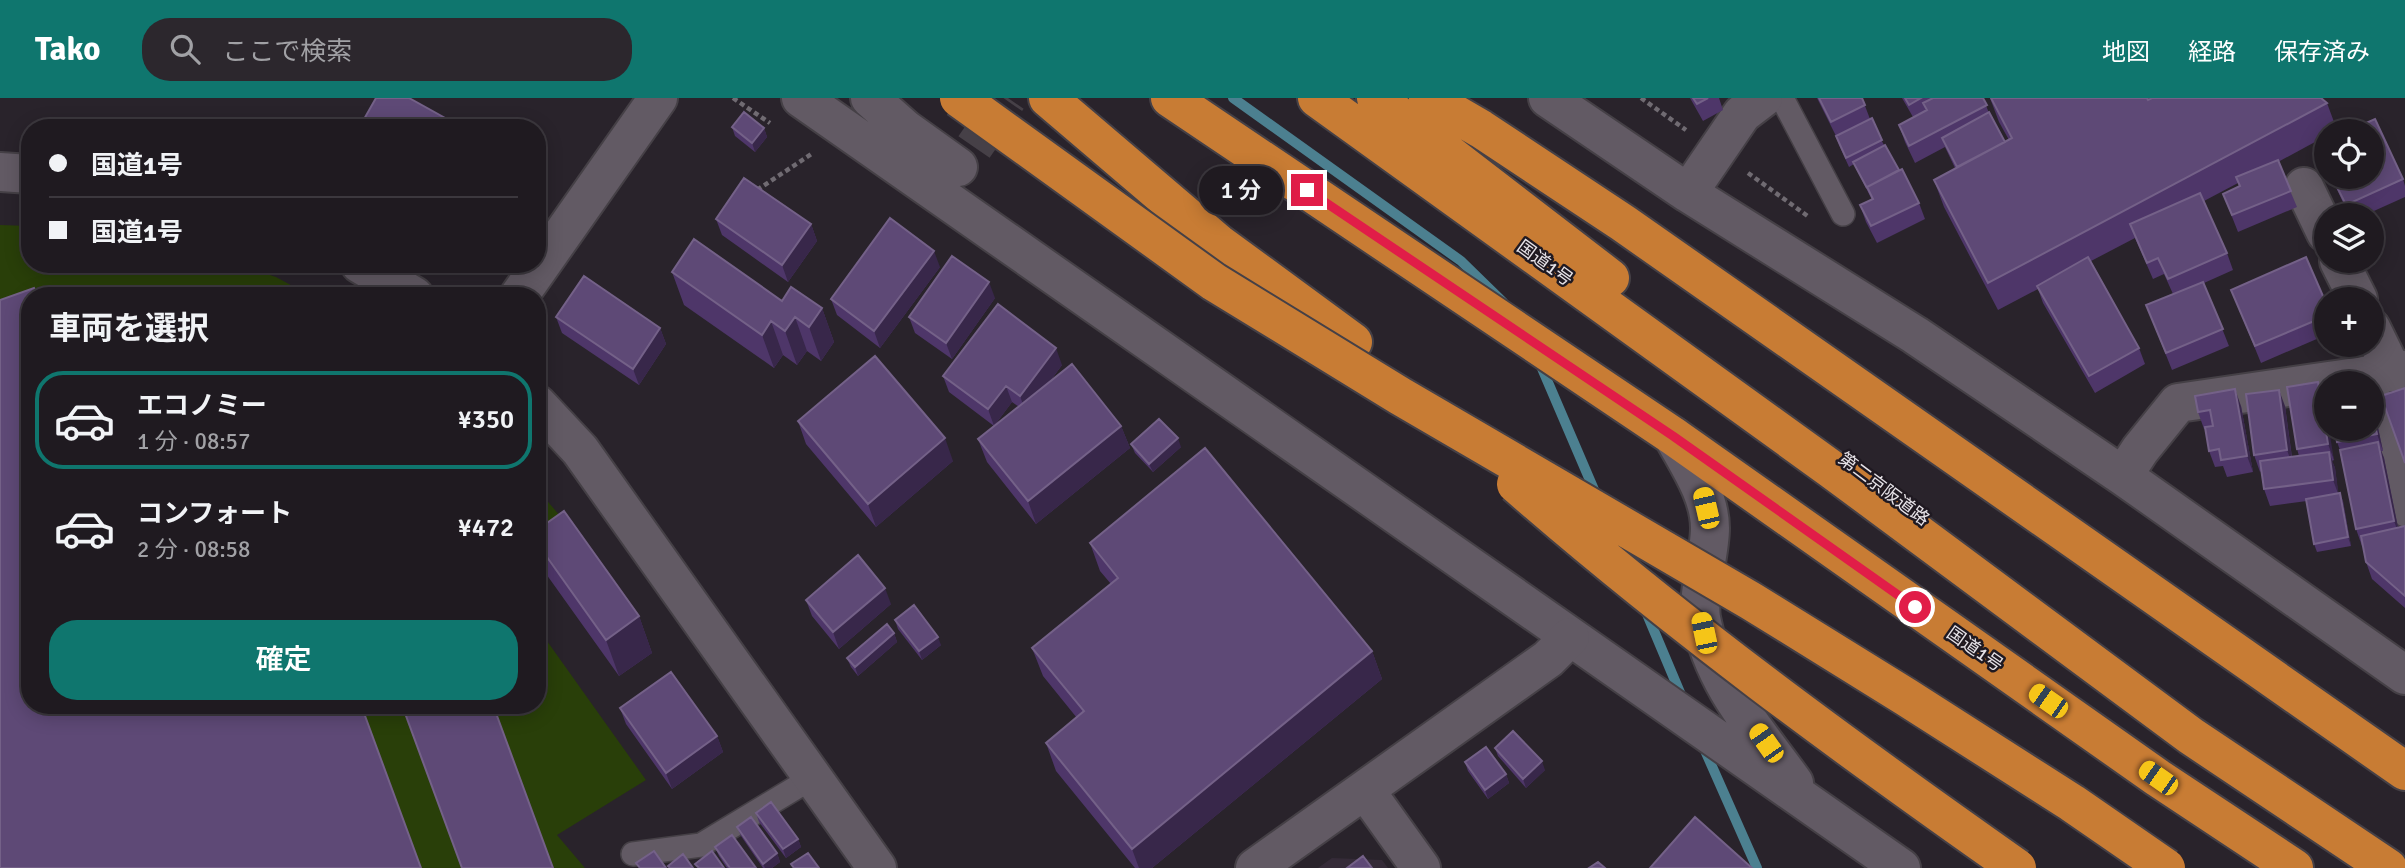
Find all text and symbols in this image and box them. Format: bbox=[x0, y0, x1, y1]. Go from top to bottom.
search box bbox=[142, 18, 632, 81]
text: Tako bbox=[35, 29, 100, 70]
icon: search bbox=[166, 30, 204, 68]
text: ここで検索 bbox=[222, 36, 352, 68]
text: 地図 bbox=[2102, 37, 2150, 67]
text: 経路 bbox=[2188, 37, 2236, 67]
text: 保存済み bbox=[2274, 37, 2370, 67]
map controls bbox=[2314, 119, 2384, 441]
button: locate bbox=[2314, 119, 2384, 189]
text: 国道1号 bbox=[91, 150, 183, 182]
callout: 1 分 bbox=[1198, 166, 1282, 214]
route end bbox=[1291, 174, 1323, 206]
text: 1 分 bbox=[1221, 176, 1261, 205]
button: layers bbox=[2314, 203, 2384, 273]
text: 国道1号 bbox=[91, 217, 183, 249]
street label: 国道1号 bbox=[1513, 235, 1577, 291]
button: + bbox=[2314, 287, 2384, 357]
text: 車両を選択 bbox=[49, 309, 209, 348]
button: − bbox=[2314, 371, 2384, 441]
icon: car bbox=[53, 389, 116, 452]
text: エコノミー bbox=[137, 390, 267, 422]
text: ¥350 bbox=[458, 404, 514, 436]
text: 1 分 · 08:57 bbox=[137, 427, 250, 456]
street label: 第二京阪道路 bbox=[1834, 448, 1934, 530]
car bbox=[1692, 485, 1721, 531]
icon: car bbox=[53, 497, 116, 560]
text: コンフォート bbox=[137, 498, 292, 530]
text: ¥472 bbox=[458, 512, 514, 544]
text: 2 分 · 08:58 bbox=[137, 535, 250, 564]
route start bbox=[1899, 591, 1931, 623]
car bbox=[1690, 610, 1719, 656]
button: 確定 bbox=[49, 620, 518, 700]
street label: 国道1号 bbox=[1943, 622, 2007, 676]
car bbox=[2025, 680, 2072, 722]
car bbox=[1746, 720, 1787, 766]
car bbox=[2135, 757, 2182, 799]

